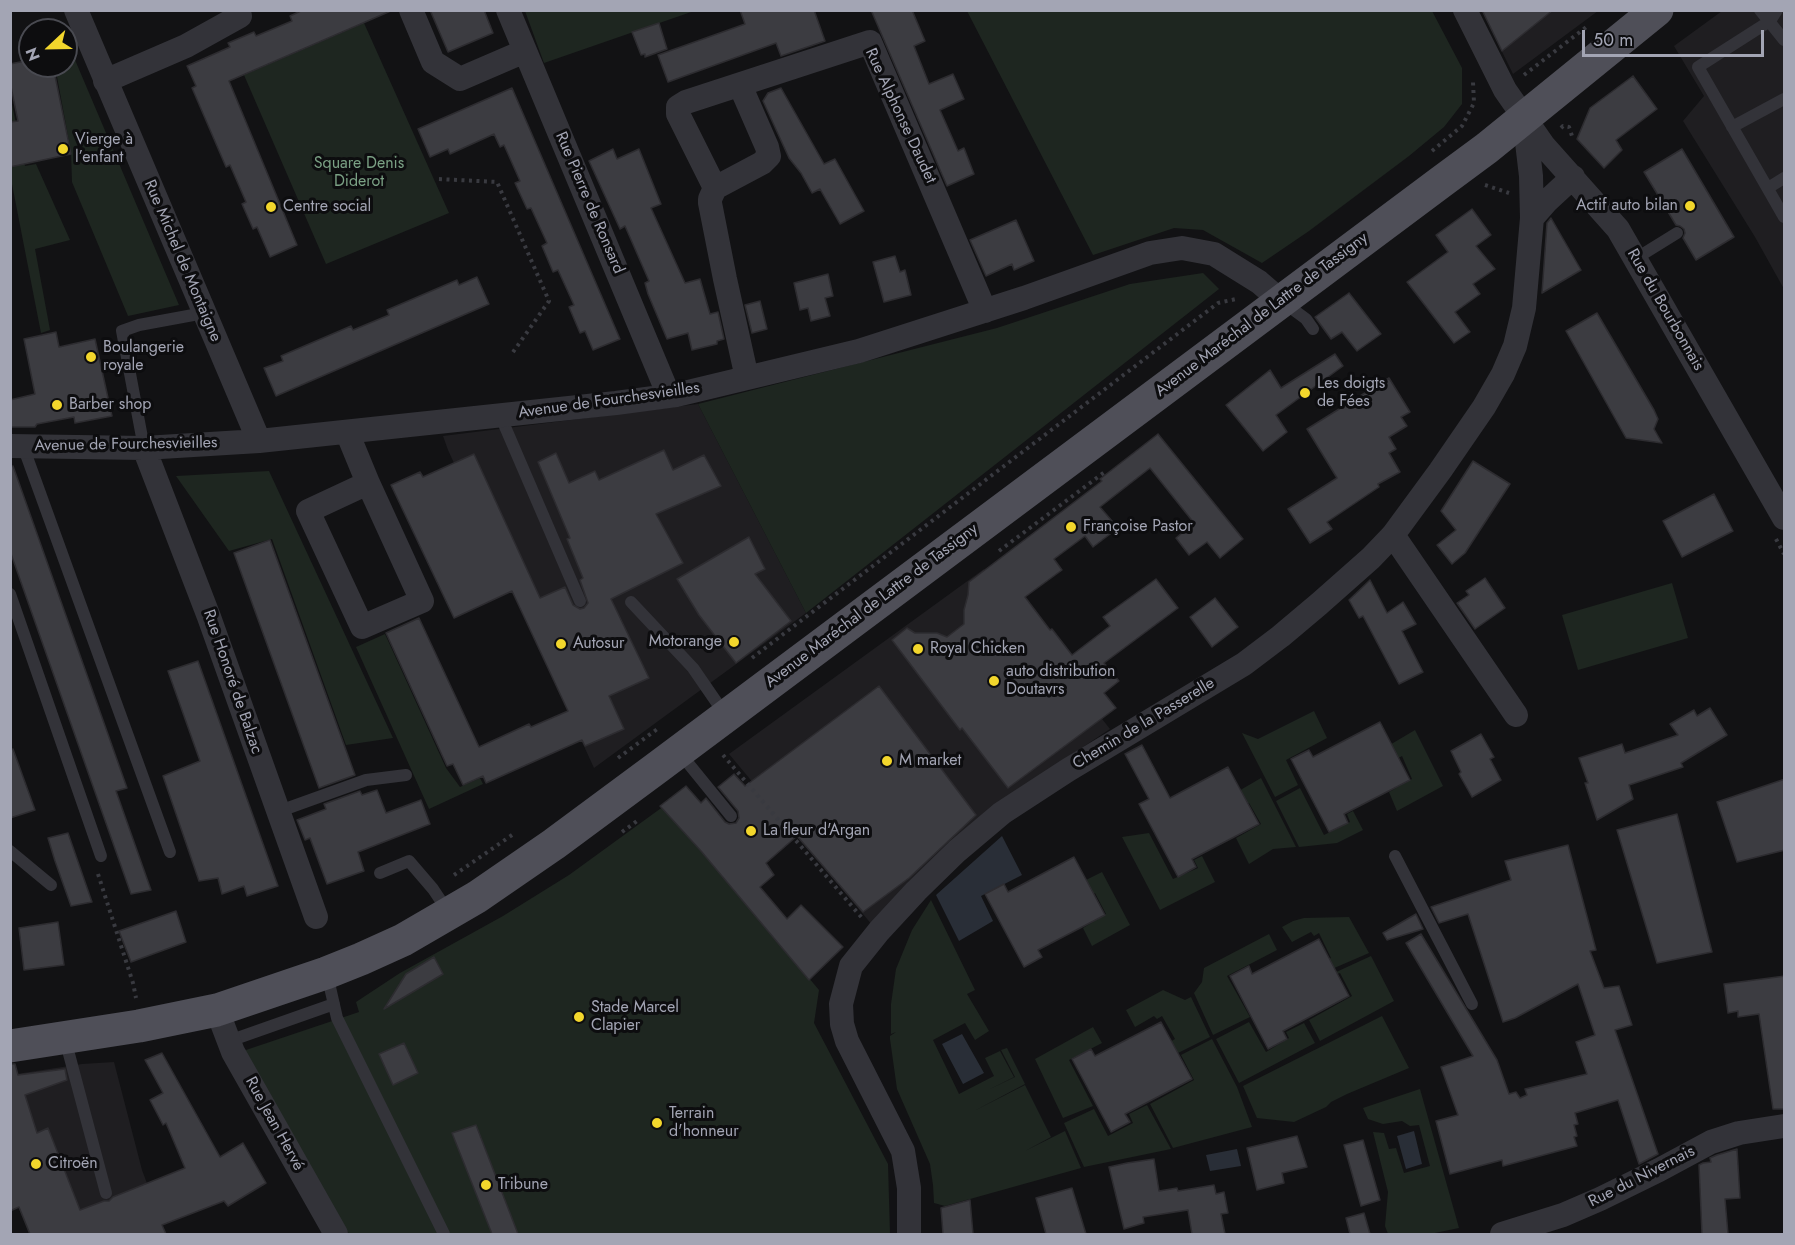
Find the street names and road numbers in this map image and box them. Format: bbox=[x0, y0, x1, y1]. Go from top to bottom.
street label: Rue Alphonse Daudet bbox=[860, 45, 940, 187]
street label: Rue Pierre de Ronsard bbox=[550, 129, 628, 277]
street label: Rue Michel de Montaigne bbox=[139, 177, 225, 345]
street label: Avenue Maréchal de Lattre de Tassigny bbox=[1152, 229, 1372, 401]
street label: Rue du Bourbonnais bbox=[1622, 246, 1708, 374]
street label: Avenue de Fourchesvieilles bbox=[517, 379, 701, 423]
street label: Avenue de Fourchesvieilles bbox=[34, 434, 218, 456]
street label: Avenue Maréchal de Lattre de Tassigny bbox=[762, 520, 982, 692]
street label: Rue Honoré de Balzac bbox=[198, 607, 266, 757]
street label: Chemin de la Passerelle bbox=[1070, 674, 1218, 774]
street label: Rue Jean Hervé bbox=[240, 1074, 308, 1174]
street label: Rue du Nivernais bbox=[1586, 1142, 1698, 1212]

